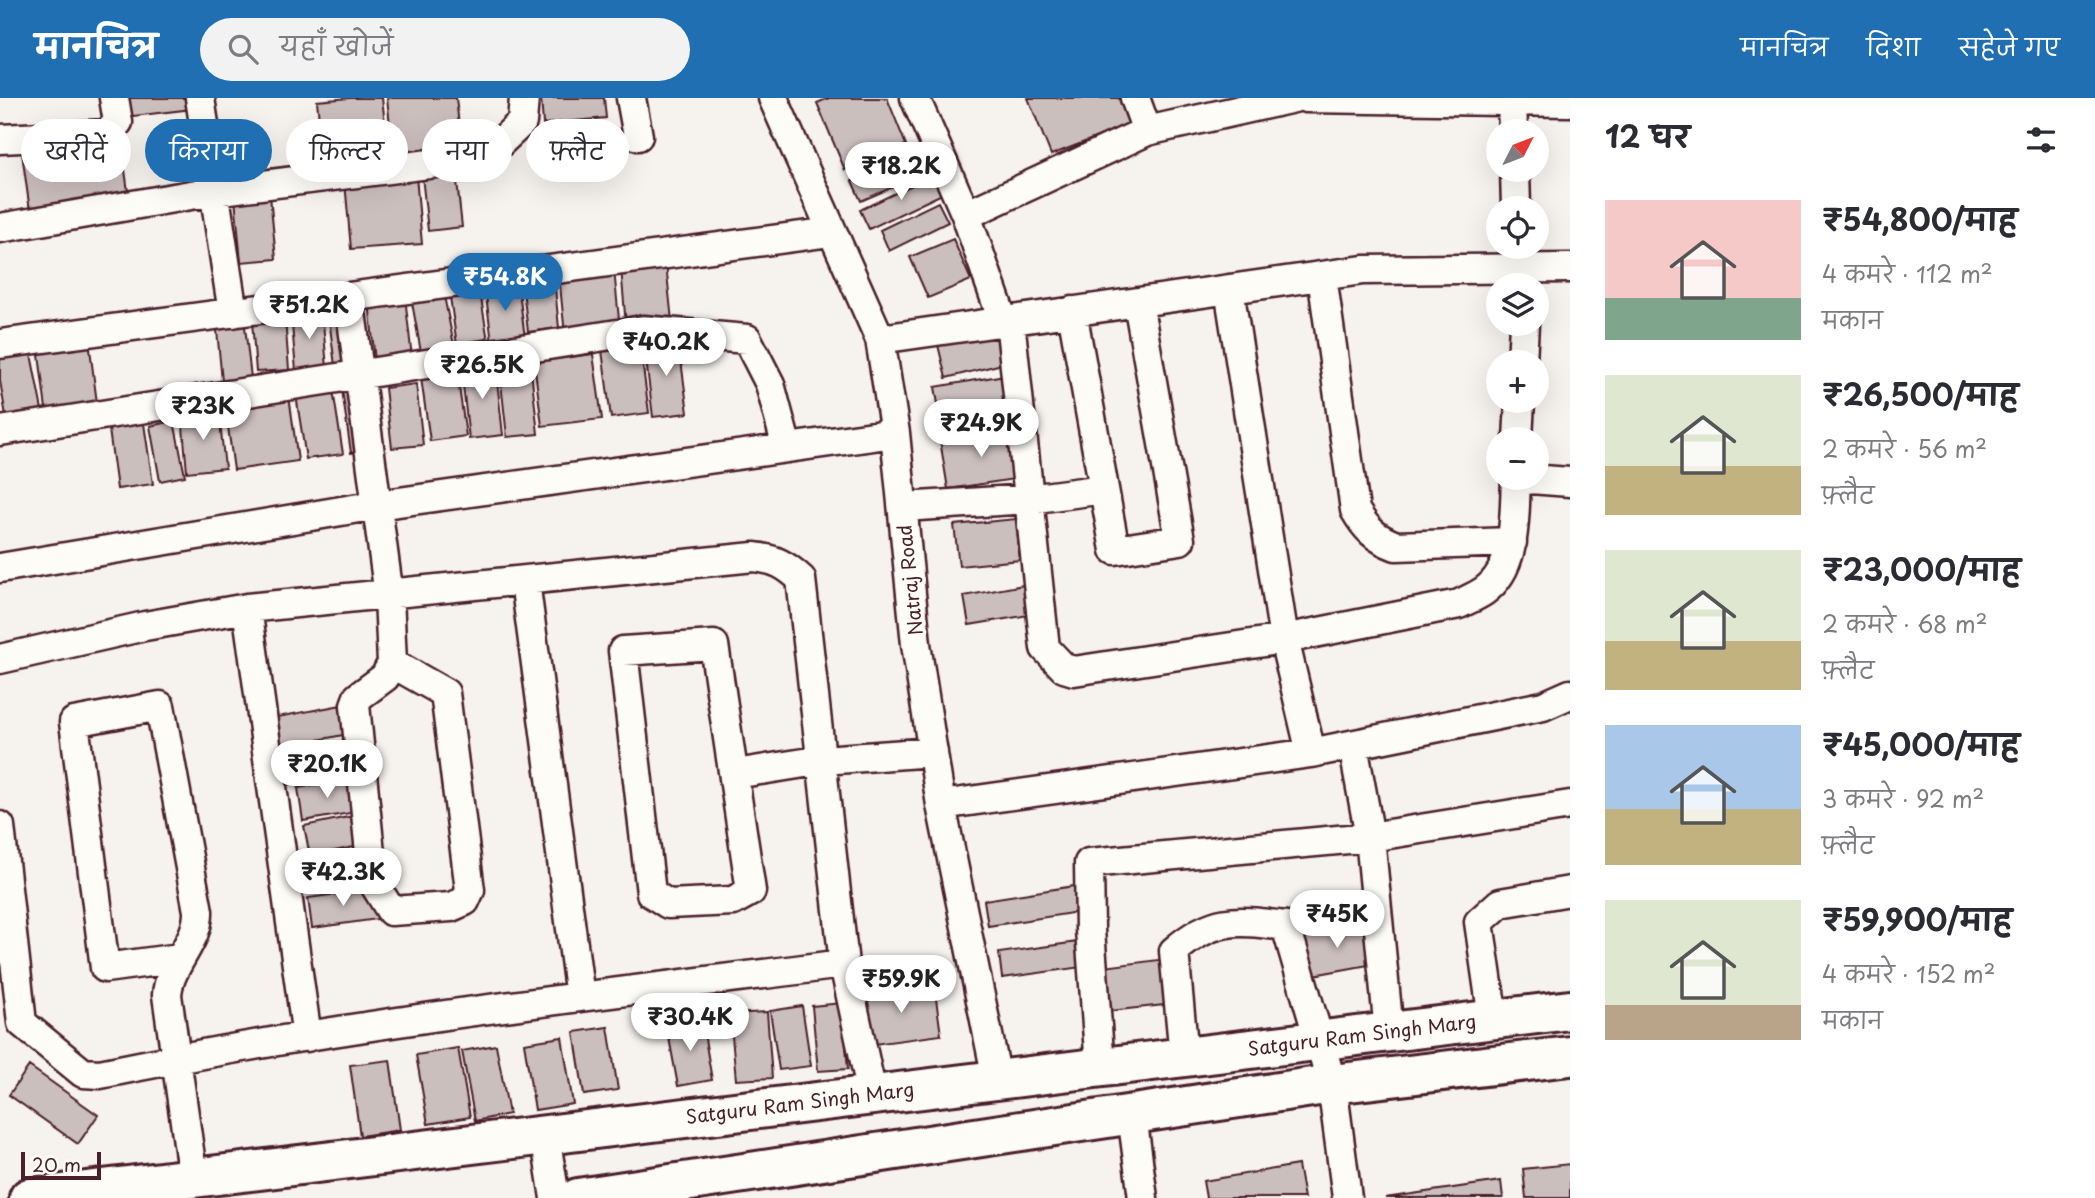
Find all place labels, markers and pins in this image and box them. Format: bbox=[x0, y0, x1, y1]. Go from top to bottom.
pin: ₹18.2K bbox=[844, 142, 958, 202]
pin: ₹54.8K bbox=[448, 254, 562, 313]
pin: ₹51.2K bbox=[252, 282, 366, 341]
pin: ₹40.2K bbox=[609, 318, 723, 378]
pin: ₹26.5K bbox=[425, 342, 539, 401]
pin: ₹23K bbox=[162, 382, 244, 442]
pin: ₹24.9K bbox=[924, 400, 1038, 459]
pin: ₹20.1K bbox=[270, 740, 384, 800]
pin: ₹42.3K bbox=[286, 848, 400, 908]
pin: ₹45K bbox=[1296, 890, 1378, 950]
pin: ₹59.9K bbox=[844, 956, 958, 1015]
pin: ₹30.4K bbox=[633, 993, 747, 1053]

